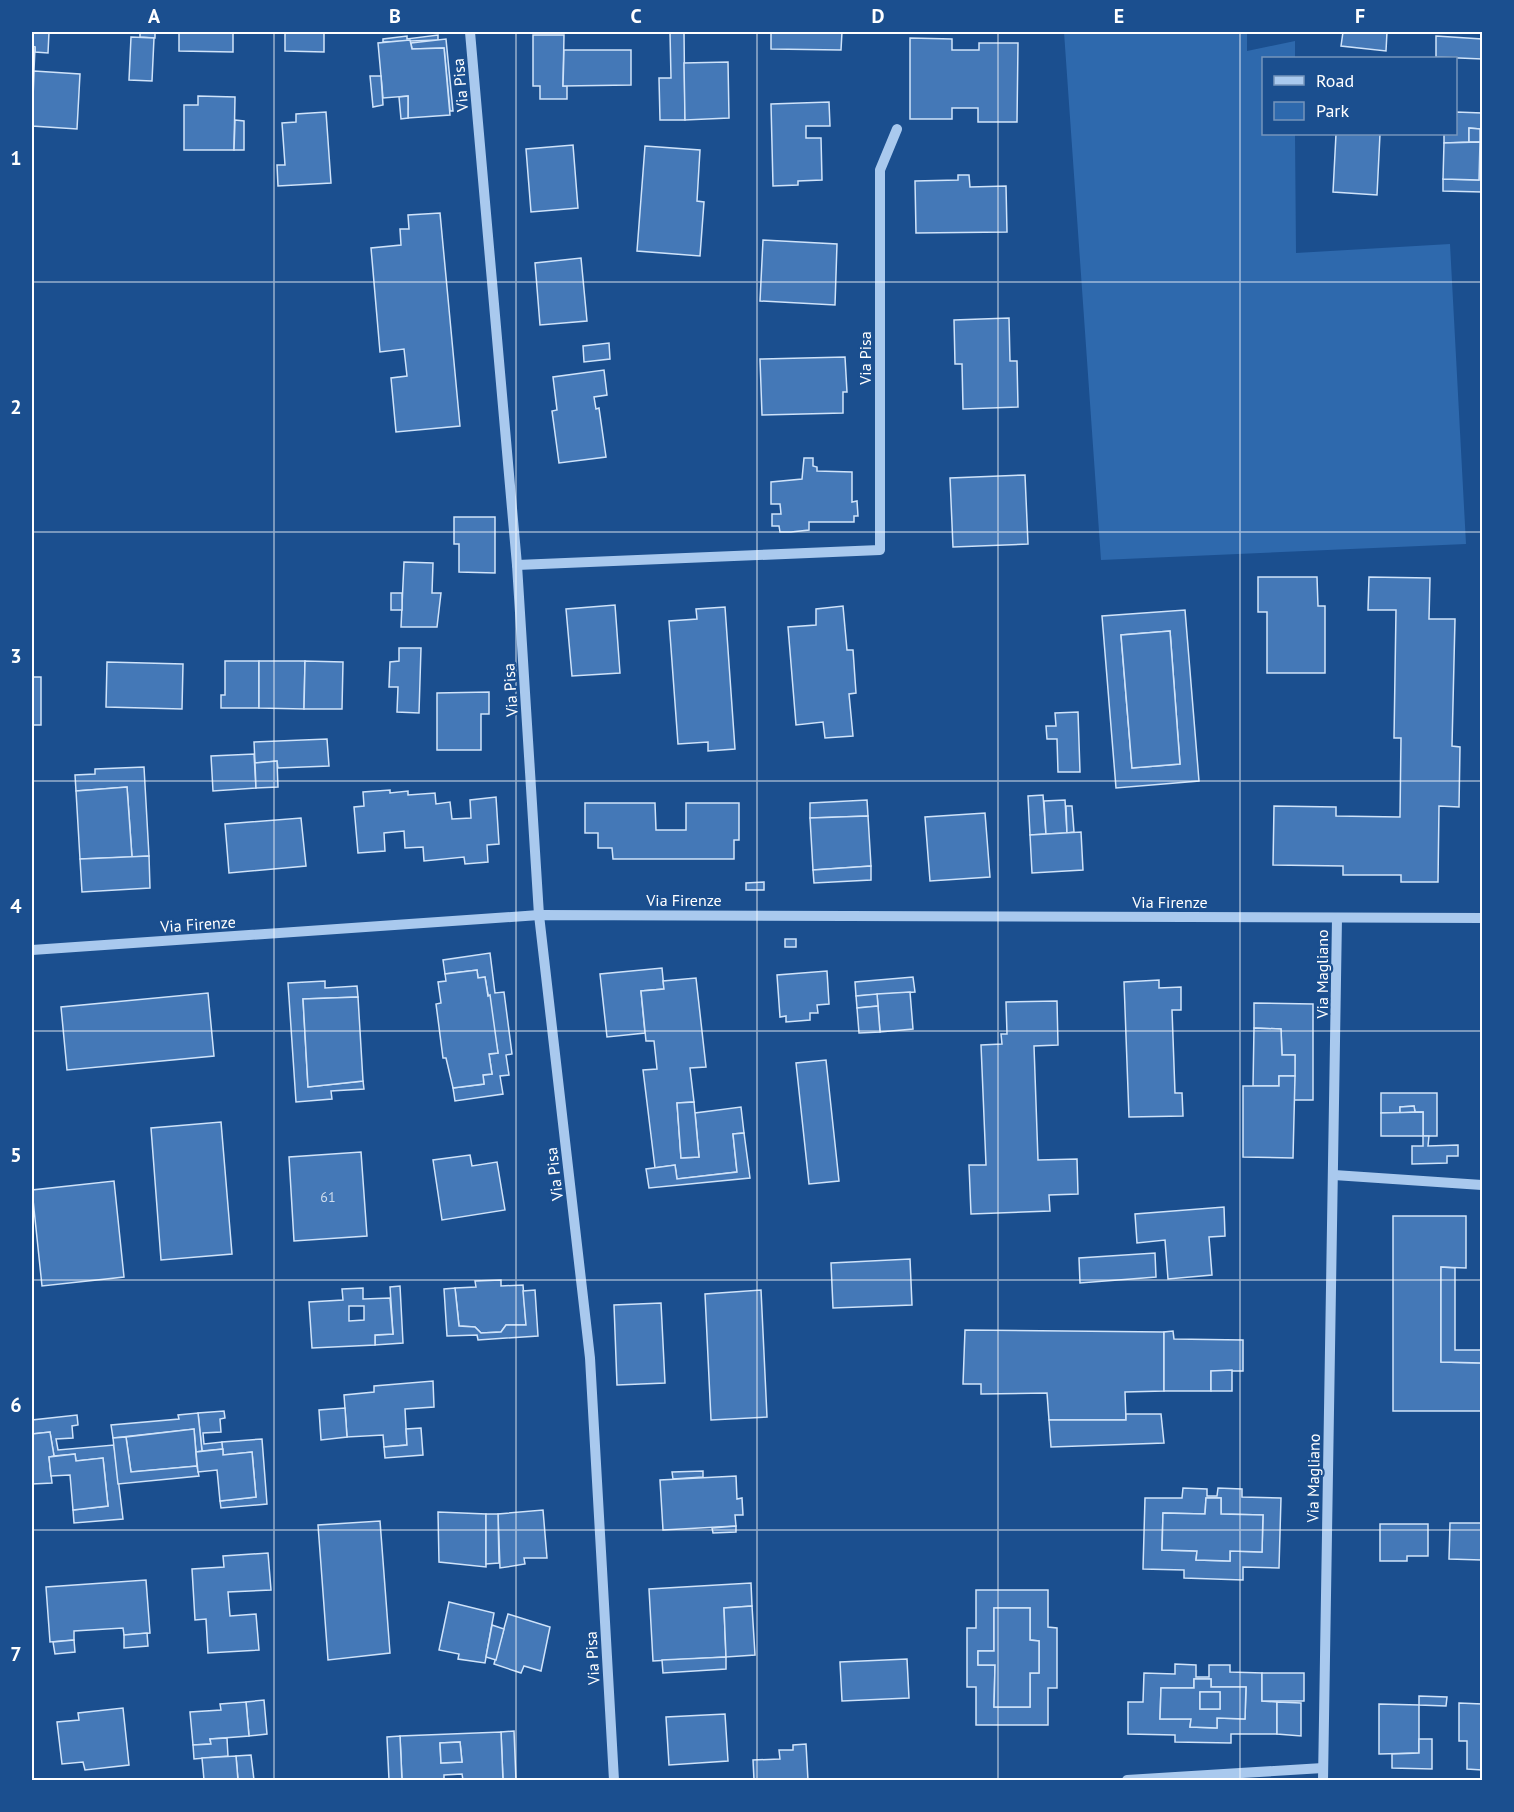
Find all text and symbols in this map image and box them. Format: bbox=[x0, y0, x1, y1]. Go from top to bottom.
text: A bbox=[148, 3, 161, 29]
text: B bbox=[389, 3, 401, 29]
text: C bbox=[630, 3, 642, 29]
text: D bbox=[872, 3, 885, 29]
text: E bbox=[1114, 3, 1124, 29]
text: F bbox=[1355, 3, 1365, 29]
street label: Via Pisa bbox=[448, 57, 472, 114]
legend bbox=[1262, 57, 1457, 135]
text: Road bbox=[1316, 69, 1354, 92]
text: Park bbox=[1316, 99, 1349, 122]
text: 1 bbox=[10, 145, 22, 171]
street label: Via Pisa bbox=[855, 331, 875, 386]
text: 2 bbox=[10, 394, 22, 420]
text: 3 bbox=[10, 643, 22, 669]
street label: Via Pisa bbox=[498, 663, 522, 718]
street label: Via Firenze bbox=[645, 890, 722, 910]
street label: Via Firenze bbox=[1131, 892, 1208, 912]
text: 4 bbox=[10, 893, 22, 919]
street label: Via Firenze bbox=[159, 911, 236, 937]
street label: Via Magliano bbox=[1312, 930, 1332, 1020]
text: 5 bbox=[10, 1142, 22, 1168]
street label: Via Pisa bbox=[541, 1146, 567, 1203]
house number: 61 bbox=[320, 1188, 336, 1206]
text: 6 bbox=[10, 1392, 22, 1418]
street label: Via Magliano bbox=[1302, 1433, 1324, 1524]
street label: Via Pisa bbox=[581, 1631, 603, 1686]
text: 7 bbox=[10, 1641, 22, 1667]

